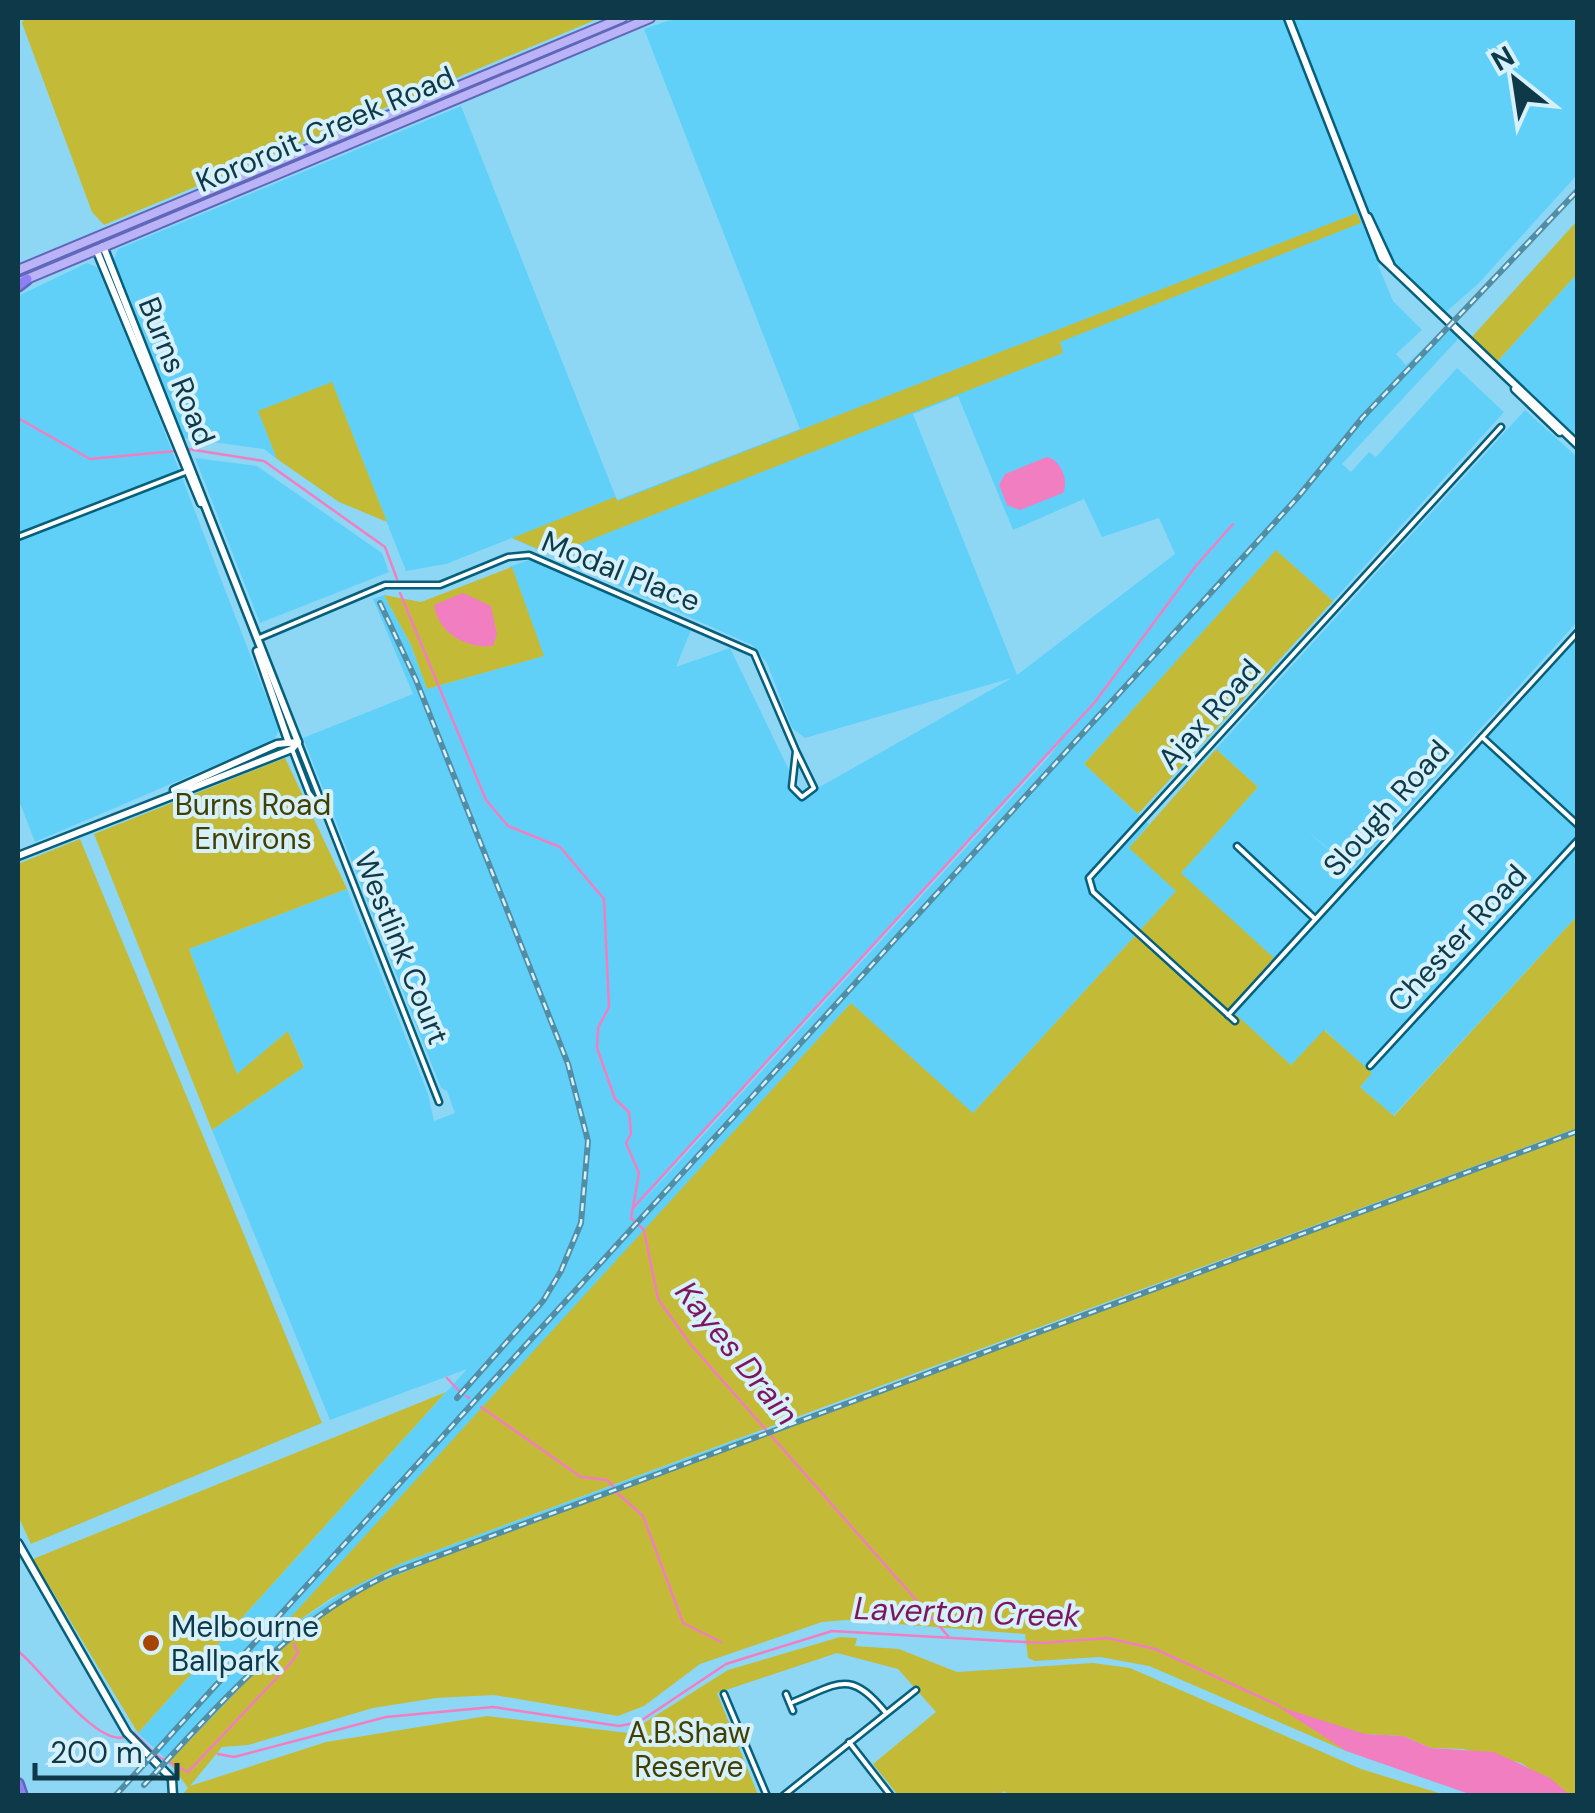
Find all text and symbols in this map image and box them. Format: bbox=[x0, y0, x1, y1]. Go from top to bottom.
north arrow bbox=[1465, 30, 1565, 130]
text: N bbox=[1485, 38, 1521, 80]
street label: Kororoit Creek Road bbox=[190, 57, 460, 201]
street label: Burns Road bbox=[130, 291, 224, 451]
street label: Modal Place bbox=[536, 522, 706, 620]
street label: Ajax Road bbox=[1149, 650, 1269, 778]
street label: Slough Road bbox=[1314, 731, 1458, 885]
park label: Burns Road Environs bbox=[175, 785, 331, 858]
street label: Westlink Court bbox=[346, 846, 458, 1050]
street label: Chester Road bbox=[1379, 856, 1535, 1020]
water label: Kayes Drain bbox=[666, 1272, 808, 1434]
water label: Laverton Creek bbox=[853, 1587, 1081, 1637]
place label: Melbourne Ballpark bbox=[171, 1607, 319, 1680]
marker: Melbourne Ballpark bbox=[140, 1632, 162, 1654]
park label: A.B.Shaw Reserve bbox=[627, 1713, 751, 1786]
scale bar bbox=[35, 1718, 178, 1780]
text: 200 m bbox=[50, 1733, 143, 1772]

